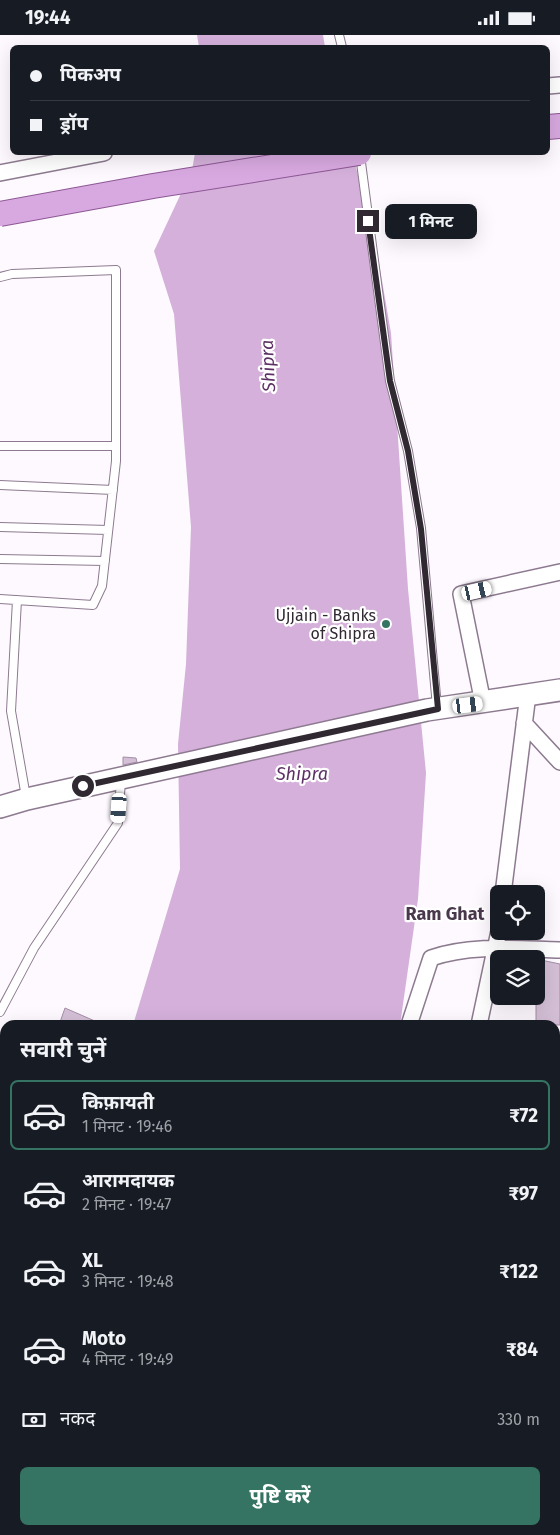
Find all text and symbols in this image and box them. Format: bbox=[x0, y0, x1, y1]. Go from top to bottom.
text: 19:44 bbox=[25, 6, 70, 29]
text: पिकअप bbox=[60, 63, 121, 86]
text: ड्रॉप bbox=[60, 112, 88, 135]
callout: 1 मिनट bbox=[386, 203, 478, 239]
route end bbox=[357, 210, 379, 232]
text: 1 मिनट bbox=[409, 212, 453, 231]
water label: Shipra bbox=[256, 339, 280, 394]
car bbox=[460, 580, 493, 602]
place label: Ujjain - Banks of Shipra bbox=[276, 606, 376, 643]
marker: Ujjain - Banks of Shipra bbox=[380, 618, 392, 630]
car bbox=[452, 696, 483, 714]
water label: Shipra bbox=[275, 763, 328, 785]
route start bbox=[72, 775, 94, 797]
car bbox=[110, 793, 127, 823]
map controls bbox=[490, 885, 545, 1005]
button: locate bbox=[490, 885, 545, 940]
district label: Ram Ghat bbox=[405, 903, 486, 925]
button: layers bbox=[490, 950, 545, 1005]
text: सवारी चुनें bbox=[20, 1036, 106, 1063]
text: किफ़ायती bbox=[82, 1091, 154, 1114]
icon: car bbox=[22, 1093, 67, 1138]
text: ₹72 bbox=[509, 1104, 538, 1127]
text: 1 मिनट · 19:46 bbox=[82, 1117, 172, 1136]
text: आरामदायक bbox=[82, 1169, 174, 1192]
icon: car bbox=[22, 1171, 67, 1216]
text: ₹97 bbox=[508, 1182, 538, 1205]
text: 2 मिनट · 19:47 bbox=[82, 1195, 171, 1214]
icon: car bbox=[22, 1249, 67, 1294]
text: XL bbox=[82, 1249, 103, 1272]
text: ₹122 bbox=[499, 1260, 538, 1283]
text: 3 मिनट · 19:48 bbox=[82, 1272, 174, 1291]
icon: car bbox=[22, 1327, 67, 1372]
text: Moto bbox=[82, 1327, 126, 1350]
text: ₹84 bbox=[506, 1338, 538, 1361]
text: 4 मिनट · 19:49 bbox=[82, 1350, 173, 1369]
icon: cash bbox=[20, 1406, 48, 1434]
text: नकद bbox=[60, 1407, 95, 1430]
text: 330 m bbox=[497, 1410, 540, 1429]
button: पुष्टि करें bbox=[20, 1467, 540, 1525]

